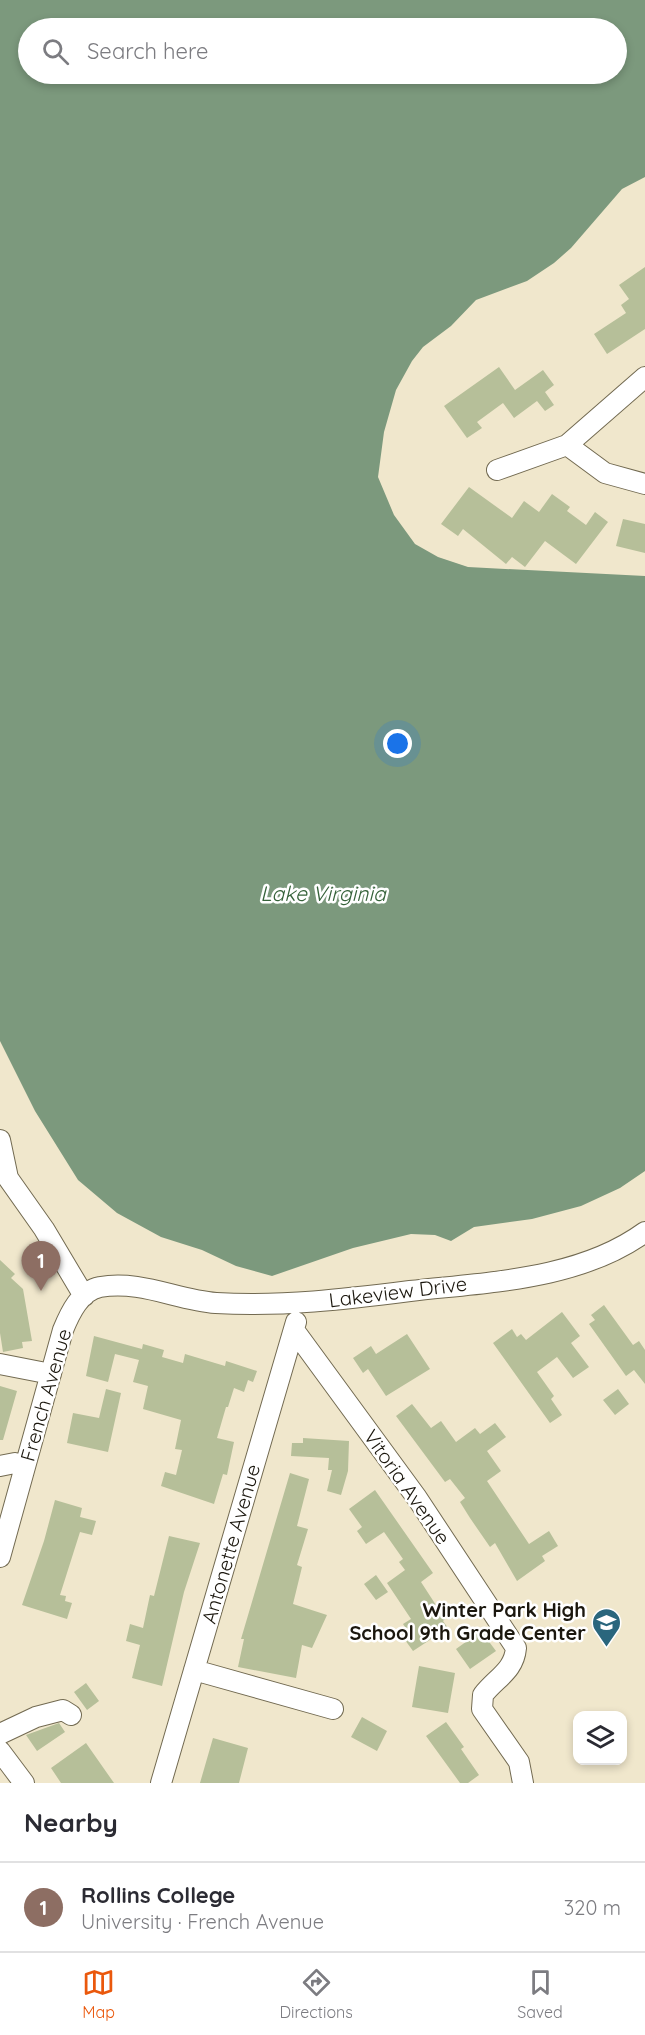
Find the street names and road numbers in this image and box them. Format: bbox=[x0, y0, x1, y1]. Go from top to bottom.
street label: Lakeview Drive bbox=[327, 1271, 468, 1312]
street label: French Avenue bbox=[15, 1326, 76, 1464]
street label: Vitoria Avenue bbox=[359, 1425, 456, 1549]
street label: Antonette Avenue bbox=[196, 1461, 265, 1626]

